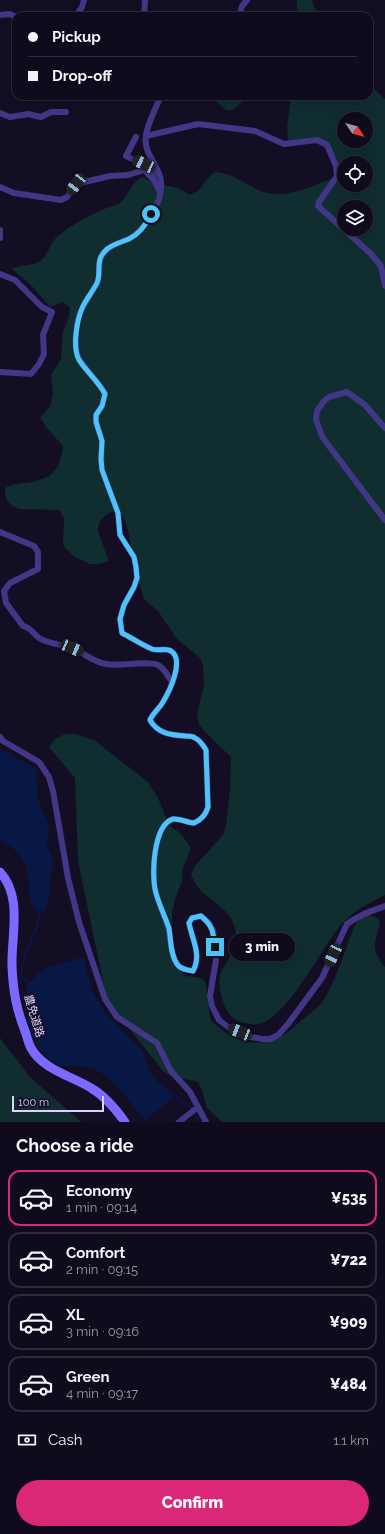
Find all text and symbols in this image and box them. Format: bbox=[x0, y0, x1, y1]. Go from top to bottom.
text: Pickup bbox=[52, 28, 101, 46]
text: Drop-off bbox=[52, 67, 112, 85]
north arrow bbox=[337, 112, 373, 148]
map controls bbox=[337, 112, 373, 236]
car bbox=[131, 153, 157, 175]
button: locate bbox=[337, 156, 373, 192]
car bbox=[64, 171, 88, 197]
button: layers bbox=[337, 200, 373, 236]
route start bbox=[142, 205, 160, 223]
car bbox=[59, 638, 85, 658]
callout: 3 min bbox=[229, 933, 295, 961]
route end bbox=[206, 938, 224, 956]
text: 3 min bbox=[245, 939, 279, 954]
car bbox=[322, 942, 344, 968]
street label: 農免道路 bbox=[21, 993, 47, 1039]
car bbox=[227, 1022, 253, 1042]
scale bar bbox=[12, 1094, 104, 1113]
text: 100 m bbox=[18, 1096, 49, 1109]
text: Choose a ride bbox=[16, 1135, 134, 1156]
icon: car bbox=[18, 1180, 54, 1216]
text: Economy bbox=[66, 1182, 133, 1200]
text: ¥535 bbox=[331, 1189, 367, 1207]
text: 1 min · 09:14 bbox=[66, 1200, 137, 1215]
icon: car bbox=[18, 1242, 54, 1278]
text: Comfort bbox=[66, 1244, 125, 1262]
text: ¥722 bbox=[330, 1251, 367, 1269]
text: 2 min · 09:15 bbox=[66, 1262, 138, 1277]
icon: car bbox=[18, 1304, 54, 1340]
text: XL bbox=[66, 1306, 84, 1324]
text: ¥909 bbox=[329, 1313, 367, 1331]
text: 3 min · 09:16 bbox=[66, 1324, 139, 1339]
icon: car bbox=[18, 1366, 54, 1402]
text: Green bbox=[66, 1368, 110, 1386]
text: ¥484 bbox=[330, 1375, 367, 1393]
text: 4 min · 09:17 bbox=[66, 1386, 138, 1401]
icon: cash bbox=[16, 1429, 38, 1451]
text: Cash bbox=[48, 1431, 82, 1449]
text: 1.1 km bbox=[333, 1433, 369, 1448]
button: Confirm bbox=[16, 1480, 369, 1526]

